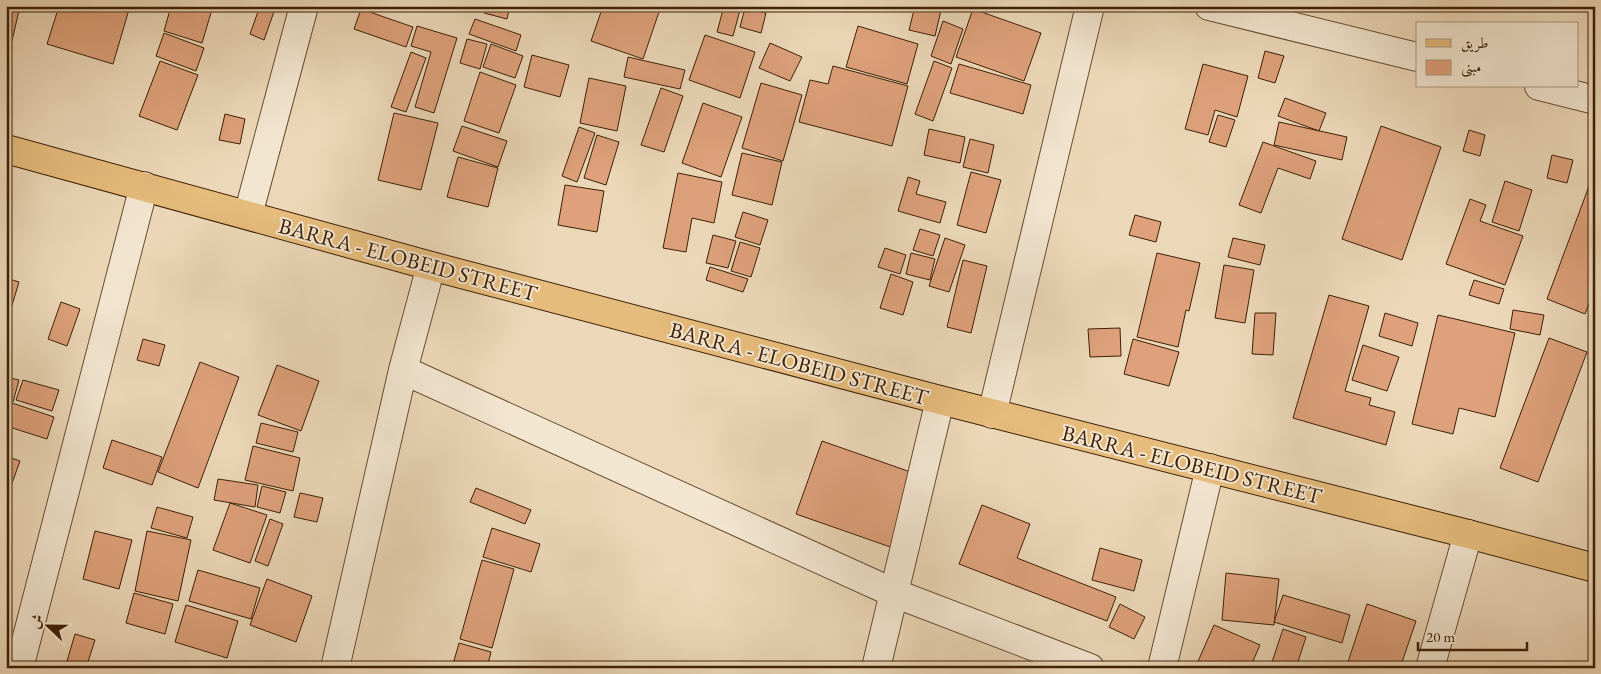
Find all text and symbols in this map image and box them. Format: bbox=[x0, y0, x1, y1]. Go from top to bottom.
legend bbox=[1416, 22, 1578, 88]
text: طريق bbox=[1461, 33, 1488, 53]
text: مبنى bbox=[1461, 57, 1481, 78]
street label: BARRA - ELOBEID STREET bbox=[275, 211, 541, 308]
street label: BARRA - ELOBEID STREET bbox=[666, 315, 932, 412]
street label: BARRA - ELOBEID STREET bbox=[1059, 418, 1325, 511]
north arrow bbox=[22, 602, 72, 652]
text: ش bbox=[25, 611, 47, 631]
scale bar bbox=[1418, 619, 1527, 651]
text: 20 m bbox=[1426, 627, 1455, 646]

